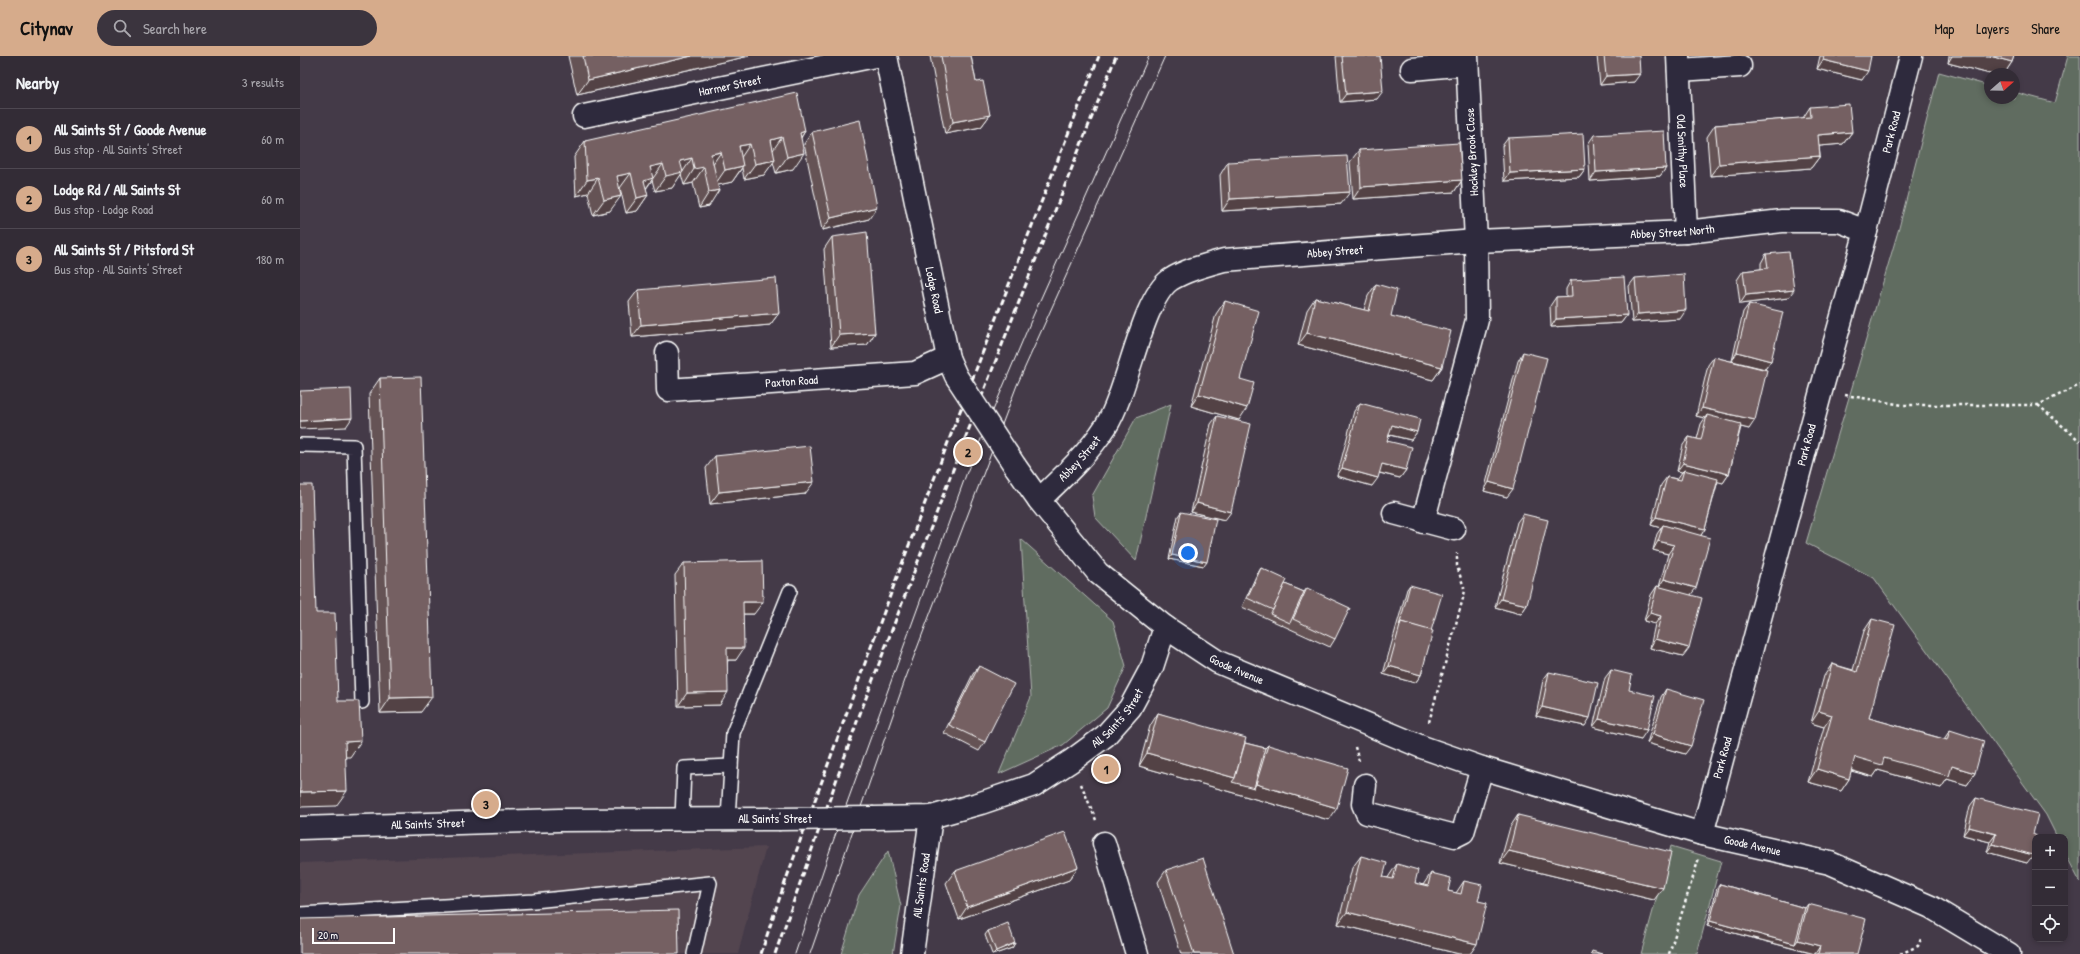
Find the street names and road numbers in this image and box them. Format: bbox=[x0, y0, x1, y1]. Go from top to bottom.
street label: Harmer Street bbox=[697, 71, 763, 100]
street label: Hockley Brook Close bbox=[1461, 107, 1482, 196]
street label: Park Road bbox=[1877, 109, 1905, 155]
street label: Old Smithy Place bbox=[1673, 114, 1693, 188]
street label: Abbey Street North bbox=[1630, 220, 1715, 242]
street label: Abbey Street bbox=[1306, 240, 1365, 262]
street label: Lodge Road bbox=[922, 265, 948, 315]
street label: Paxton Road bbox=[765, 371, 819, 391]
street label: Park Road bbox=[1792, 422, 1820, 467]
street label: Abbey Street bbox=[1054, 431, 1105, 485]
street label: Goode Avenue bbox=[1206, 649, 1267, 688]
street label: All Saints' Street bbox=[1088, 684, 1147, 751]
street label: Park Road bbox=[1708, 735, 1736, 780]
street label: All Saints' Street bbox=[738, 810, 813, 827]
street label: All Saints' Street bbox=[391, 814, 466, 833]
street label: Goode Avenue bbox=[1722, 830, 1783, 860]
street label: All Saints' Road bbox=[908, 852, 934, 919]

